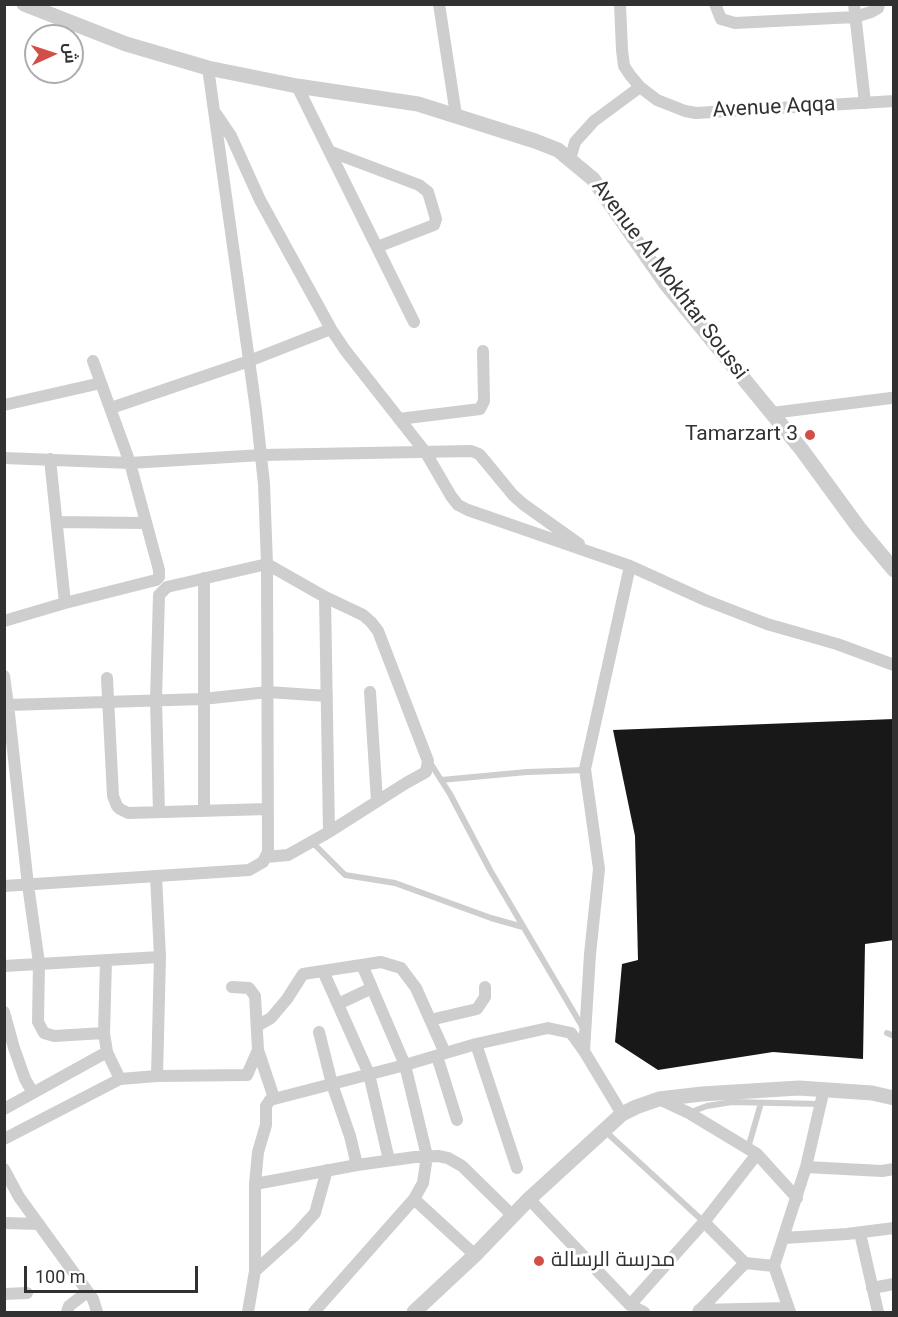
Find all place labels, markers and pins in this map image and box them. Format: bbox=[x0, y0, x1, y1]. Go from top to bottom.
place label: Tamarzart 3 bbox=[685, 422, 798, 448]
marker: Tamarzart 3 bbox=[803, 428, 817, 442]
place label: مدرسة الرسالة bbox=[551, 1248, 675, 1274]
marker: مدرسة الرسالة bbox=[532, 1254, 546, 1268]

